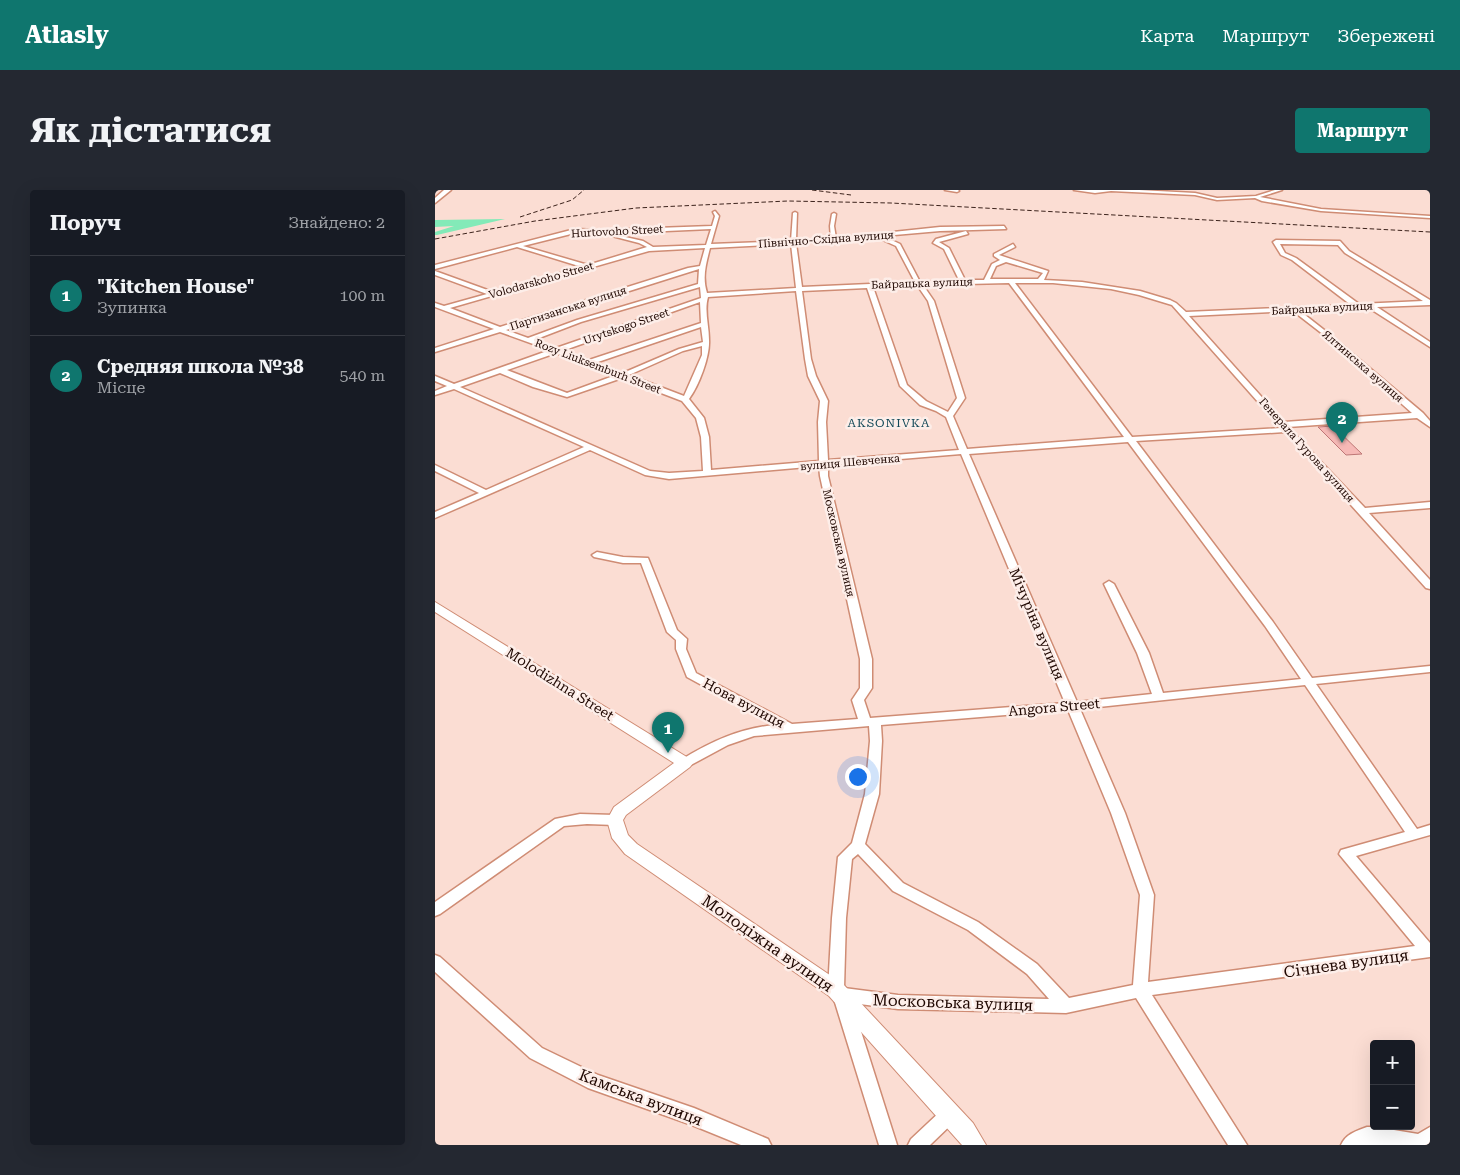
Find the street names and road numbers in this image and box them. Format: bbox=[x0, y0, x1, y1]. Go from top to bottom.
street label: Hurtovoho Street bbox=[571, 223, 663, 240]
street label: Північно-Східна вулиця bbox=[758, 228, 894, 251]
street label: Volodarskoho Street bbox=[487, 259, 595, 302]
street label: Байрацька вулиця bbox=[871, 275, 973, 292]
street label: Партизанська вулиця bbox=[508, 283, 628, 333]
street label: Байрацька вулиця bbox=[1271, 299, 1373, 318]
street label: Urytskogo Street bbox=[582, 306, 671, 347]
street label: Ялтинська вулиця bbox=[1320, 328, 1406, 405]
street label: Rozy Liuksemburh Street bbox=[533, 336, 663, 397]
street label: Генерала Гурова вулиця bbox=[1256, 395, 1357, 505]
street label: вулиця Шевченка bbox=[800, 452, 900, 473]
street label: Московська вулиця bbox=[820, 488, 857, 598]
street label: Мічуріна вулиця bbox=[1006, 566, 1068, 682]
street label: Molodizhna Street bbox=[503, 644, 617, 724]
street label: Нова вулиця bbox=[700, 675, 788, 731]
street label: Angora Street bbox=[1008, 695, 1100, 719]
street label: Молодіжна вулиця bbox=[698, 891, 837, 996]
street label: Січнева вулиця bbox=[1282, 945, 1410, 982]
street label: Московська вулиця bbox=[872, 990, 1034, 1015]
street label: Камська вулиця bbox=[576, 1065, 705, 1130]

